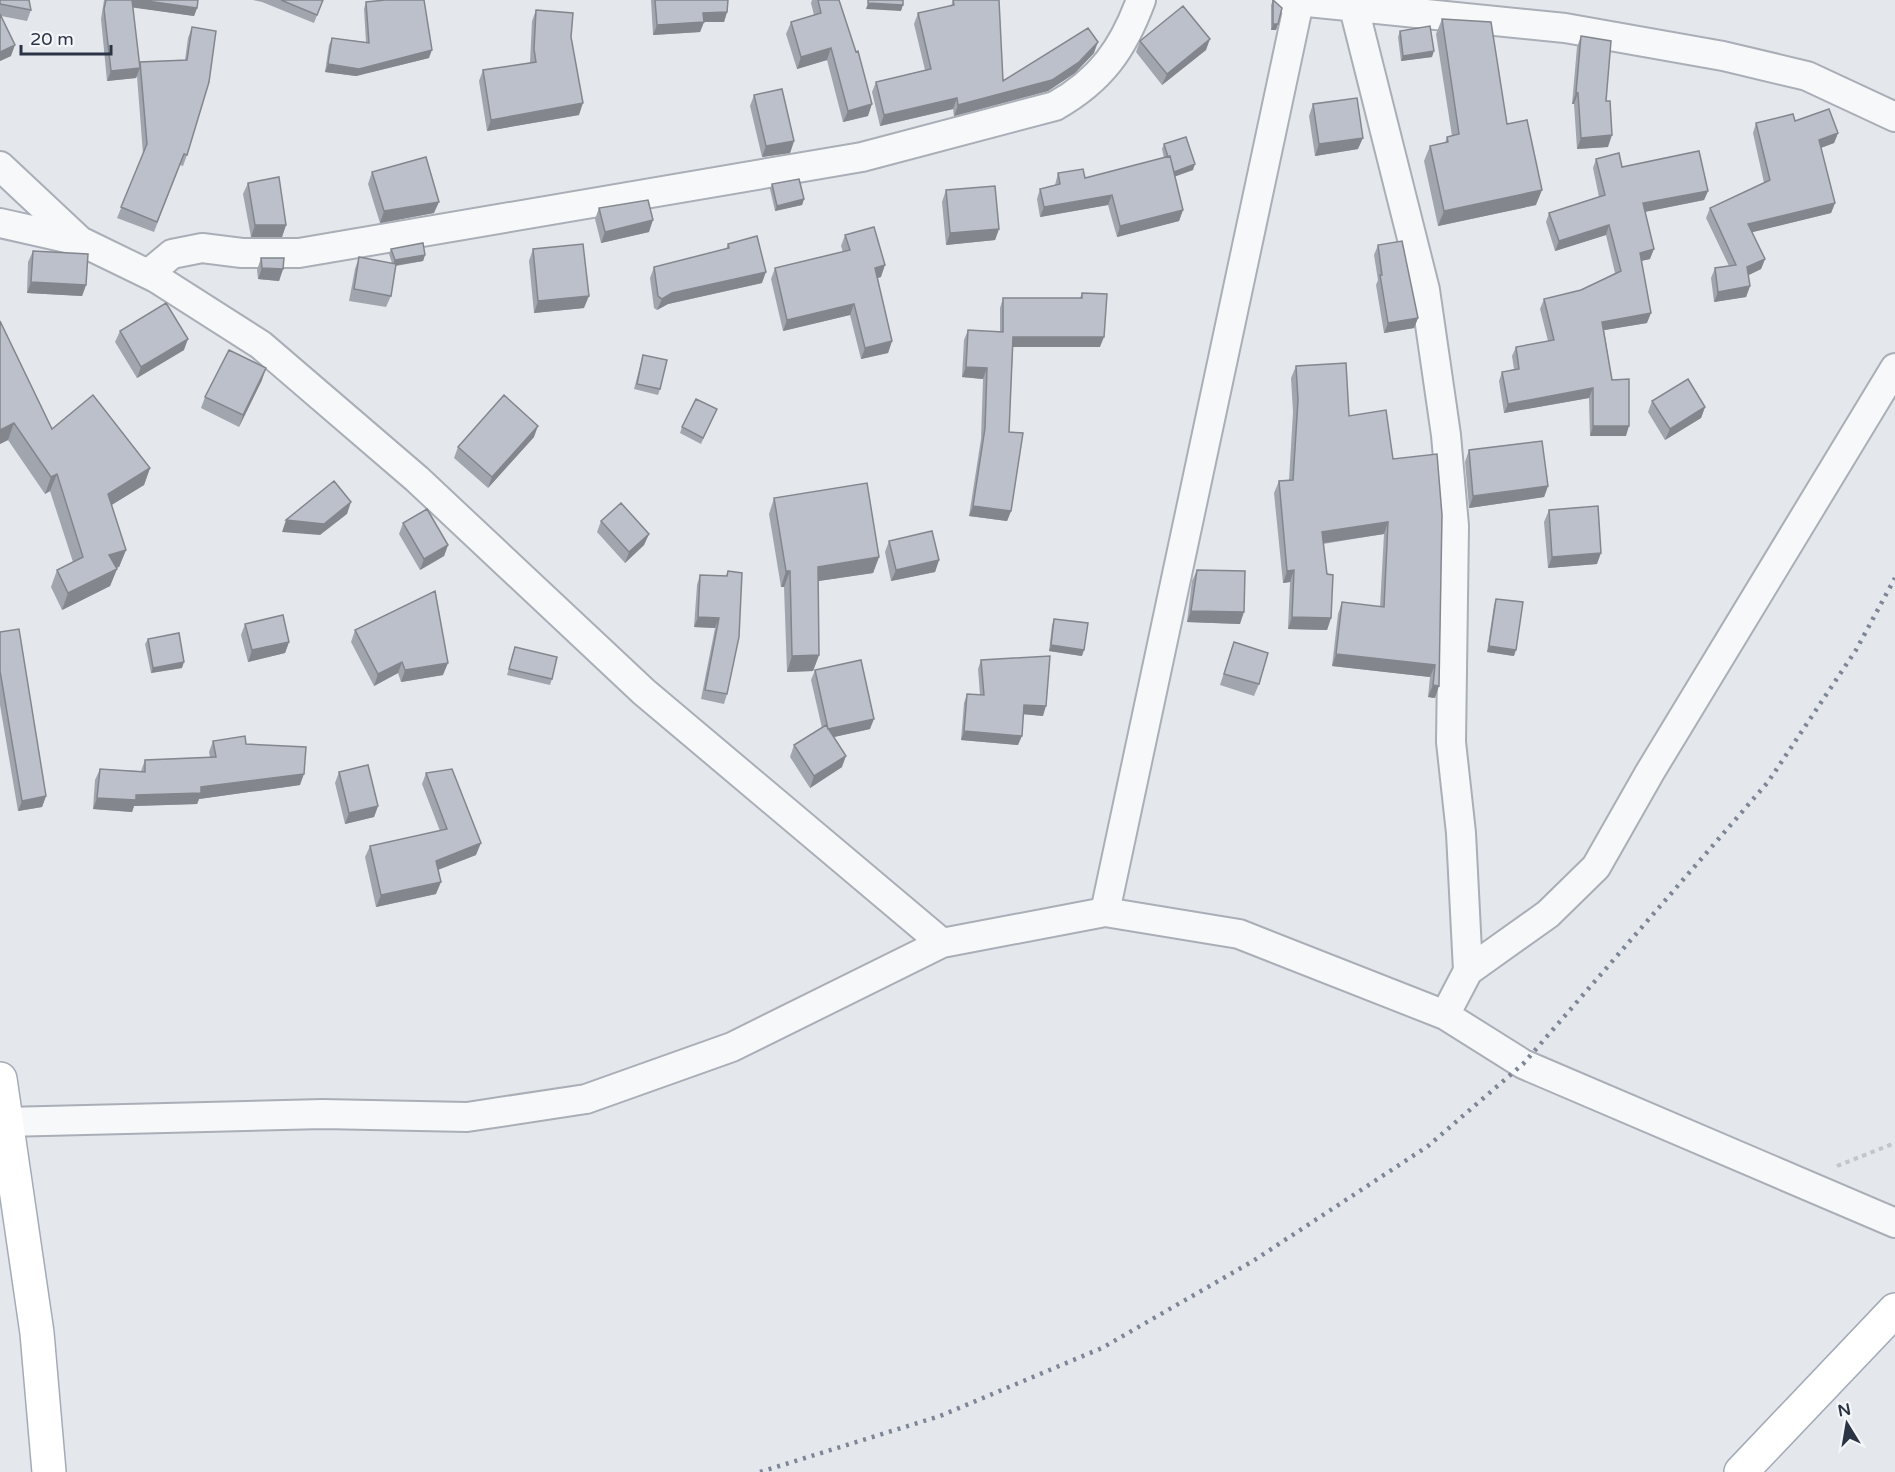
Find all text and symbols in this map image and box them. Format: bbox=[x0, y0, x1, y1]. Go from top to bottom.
scale bar bbox=[21, 18, 111, 56]
text: 20 m bbox=[30, 28, 74, 50]
north arrow bbox=[1817, 1394, 1877, 1454]
text: N bbox=[1836, 1399, 1853, 1421]

